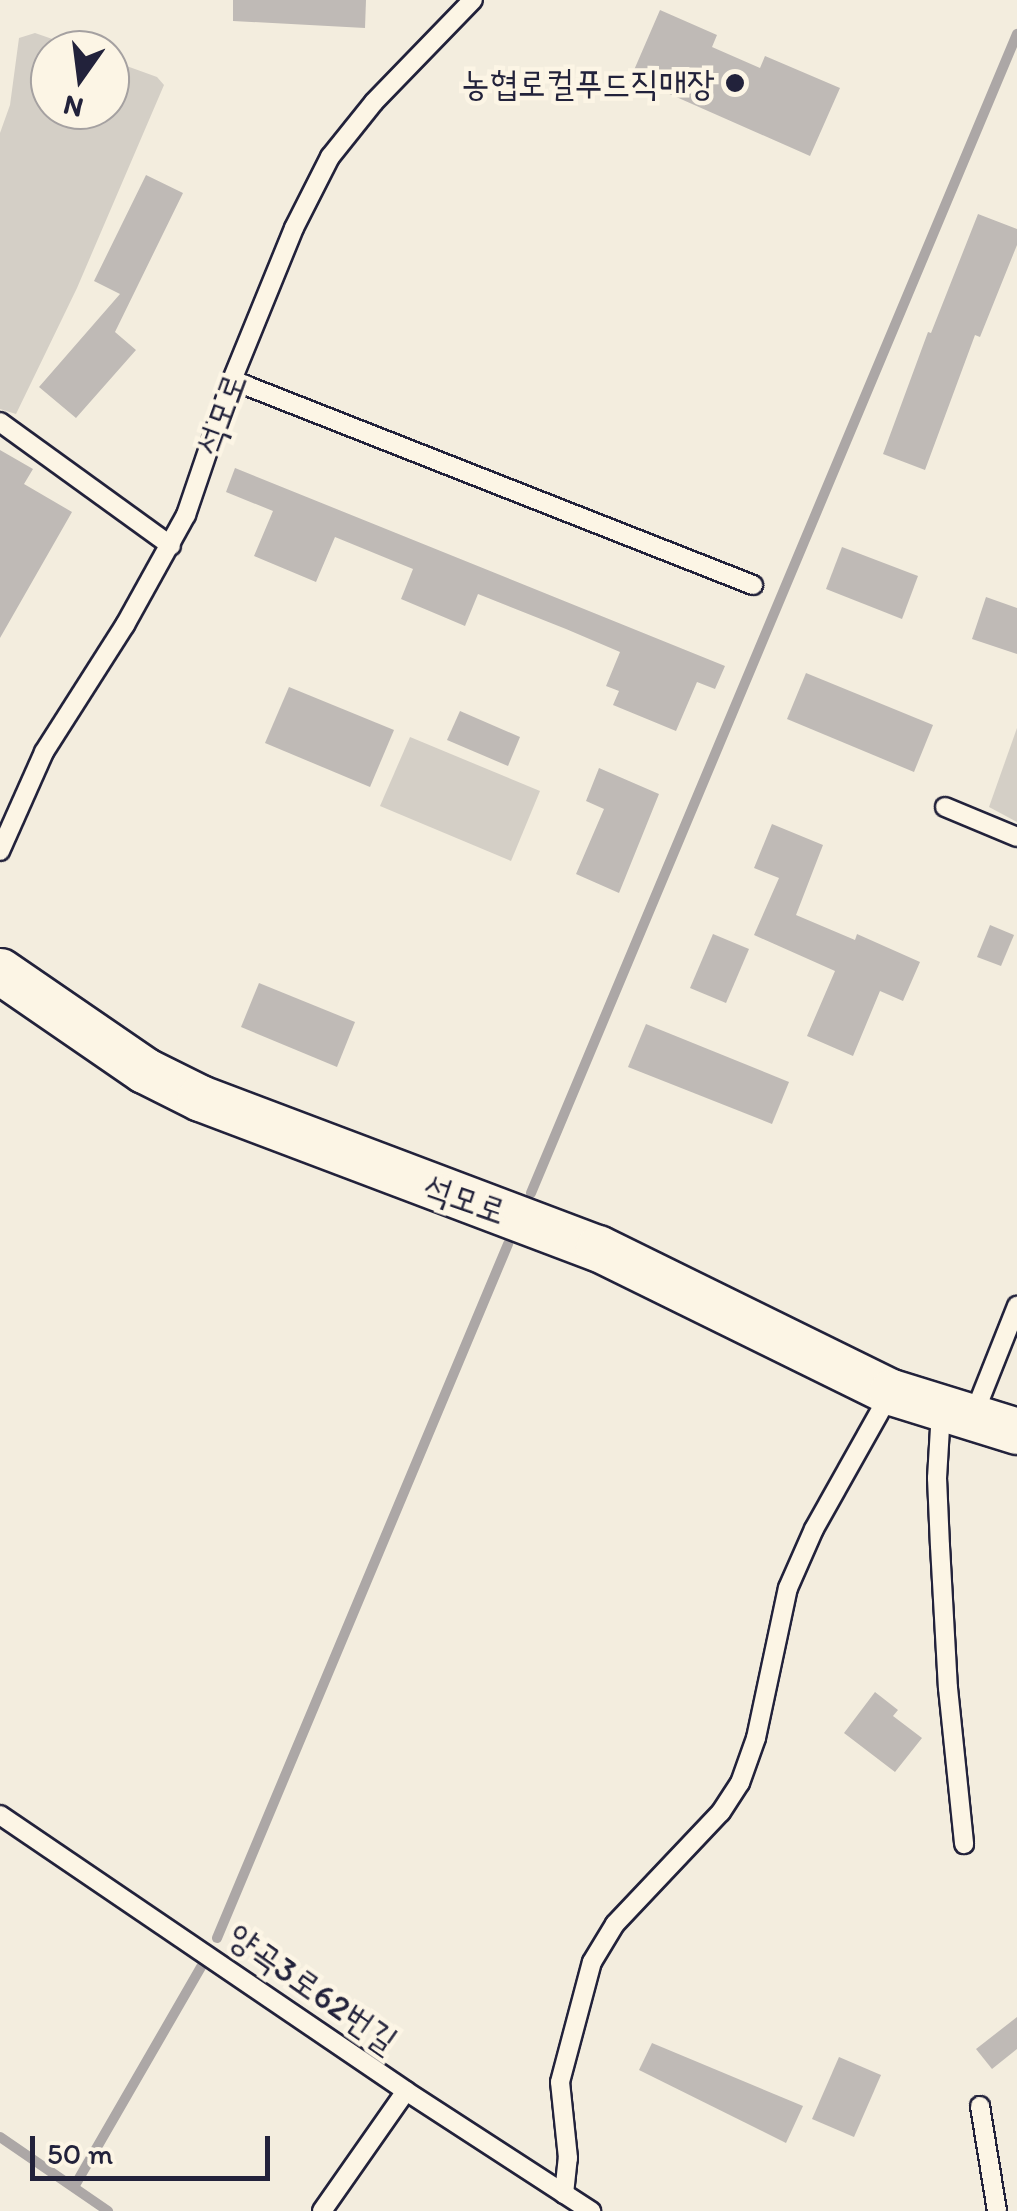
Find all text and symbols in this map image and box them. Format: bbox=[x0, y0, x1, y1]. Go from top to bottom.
north arrow bbox=[30, 30, 130, 130]
place label: 농협로컬푸드직매장 bbox=[462, 62, 715, 104]
marker: 농협로컬푸드직매장 bbox=[724, 72, 746, 94]
text: N bbox=[60, 88, 87, 126]
street label: 석모로 bbox=[187, 367, 255, 461]
street label: 석모로 bbox=[418, 1165, 512, 1233]
street label: 양곡3로62번길 bbox=[220, 1914, 406, 2062]
scale bar bbox=[35, 2116, 275, 2178]
text: 50 m bbox=[47, 2135, 113, 2172]

